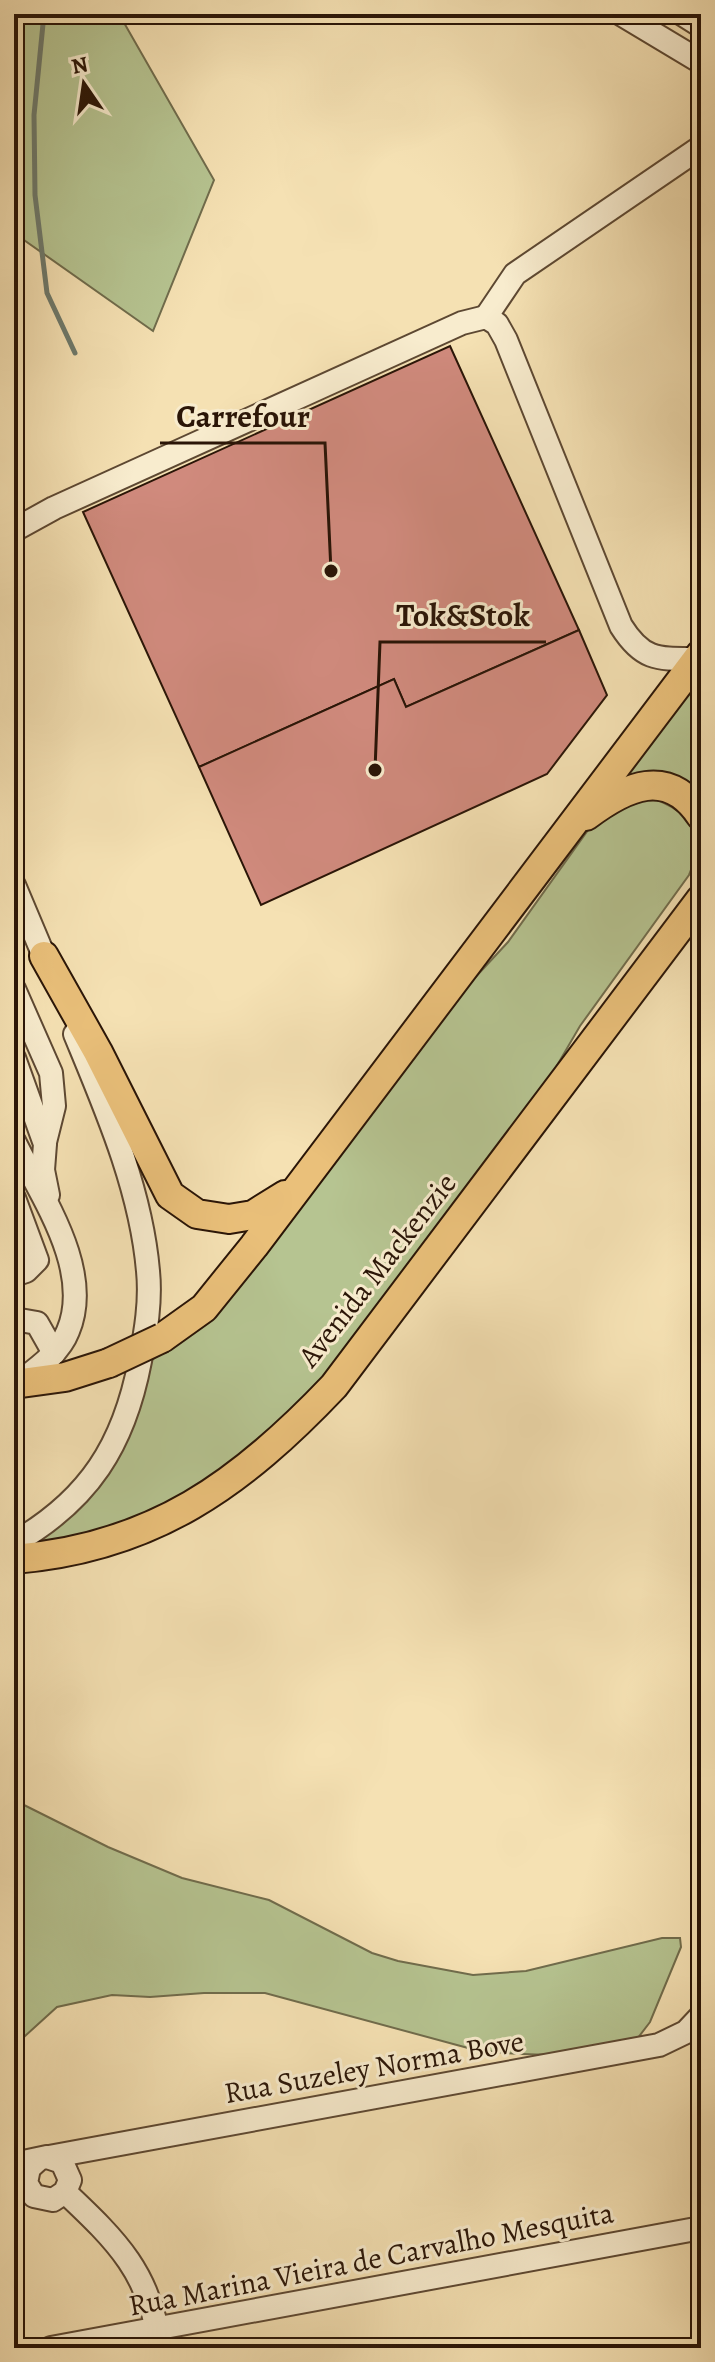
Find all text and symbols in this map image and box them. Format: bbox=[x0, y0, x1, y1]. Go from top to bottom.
north arrow bbox=[44, 44, 124, 124]
text: N bbox=[69, 49, 91, 82]
callout: Carrefour bbox=[160, 387, 325, 443]
text: Carrefour bbox=[176, 394, 310, 438]
callout: Tok&Stok bbox=[380, 586, 546, 642]
text: Tok&Stok bbox=[396, 593, 530, 637]
street label: Avenida Mackenzie bbox=[288, 1165, 465, 1376]
street label: Rua Suzeley Norma Bove bbox=[221, 2021, 527, 2113]
street label: Rua Marina Vieira de Carvalho Mesquita bbox=[125, 2192, 617, 2326]

